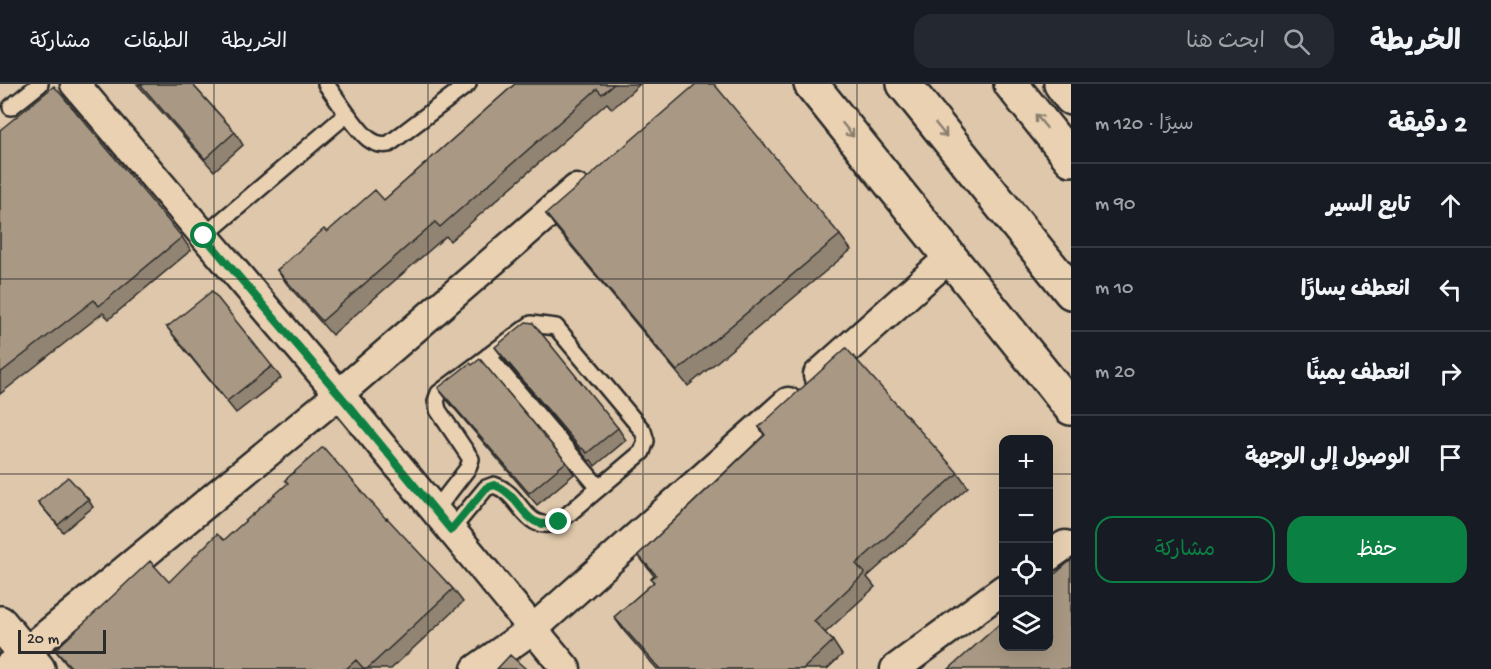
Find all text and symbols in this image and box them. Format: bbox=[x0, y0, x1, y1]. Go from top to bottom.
search box bbox=[914, 14, 1334, 68]
icon: search bbox=[1280, 25, 1313, 58]
text: الخريطة bbox=[1370, 27, 1461, 60]
text: ابحث هنا bbox=[1186, 30, 1265, 56]
text: مشاركة bbox=[30, 31, 91, 56]
text: الطبقات bbox=[124, 31, 189, 56]
text: الخريطة bbox=[222, 31, 287, 56]
text: 2 دقيقة bbox=[1388, 111, 1467, 142]
one-way arrow bbox=[1034, 113, 1047, 129]
text: سيرًا · 120 m bbox=[1095, 114, 1194, 137]
one-way arrow bbox=[841, 121, 854, 137]
one-way arrow bbox=[934, 121, 947, 137]
icon: ahead bbox=[1434, 189, 1467, 222]
text: 90 m bbox=[1095, 194, 1135, 217]
text: تابع السير bbox=[1326, 194, 1410, 220]
route start bbox=[190, 222, 216, 248]
icon: left bbox=[1434, 273, 1467, 306]
text: 10 m bbox=[1095, 278, 1133, 301]
text: انعطف يسارًا bbox=[1301, 278, 1410, 304]
icon: right bbox=[1434, 357, 1467, 390]
text: 20 m bbox=[1095, 362, 1135, 385]
text: انعطف يمينًا bbox=[1307, 362, 1410, 388]
map controls bbox=[999, 435, 1053, 651]
button: + bbox=[999, 435, 1053, 489]
icon: arrive bbox=[1434, 441, 1467, 474]
text: الوصول إلى الوجهة bbox=[1245, 446, 1410, 472]
button: − bbox=[999, 489, 1053, 543]
route end bbox=[545, 508, 571, 534]
button: مشاركة bbox=[1095, 516, 1275, 583]
button: حفظ bbox=[1287, 516, 1467, 583]
button: locate bbox=[999, 543, 1053, 597]
button: layers bbox=[999, 597, 1053, 651]
scale bar bbox=[18, 627, 106, 654]
text: 20 m bbox=[27, 631, 59, 650]

